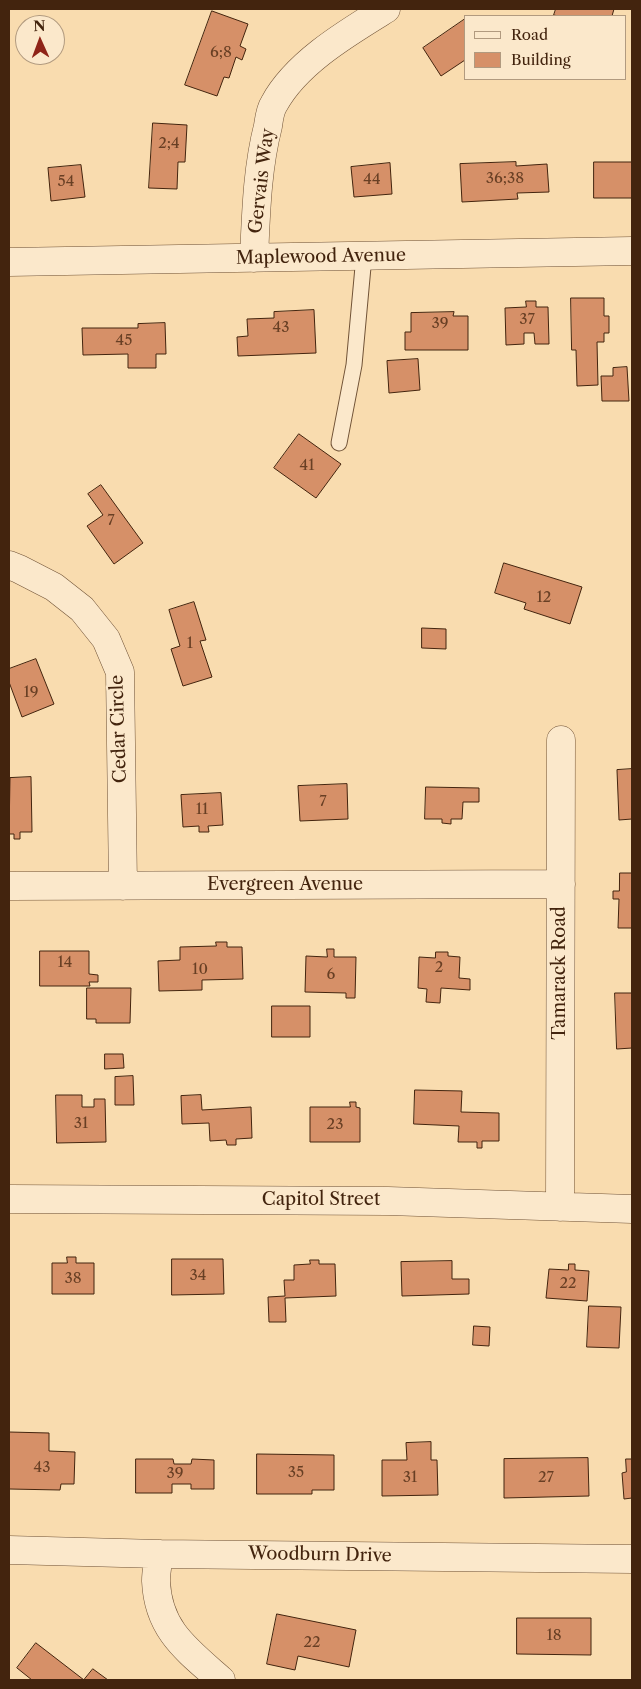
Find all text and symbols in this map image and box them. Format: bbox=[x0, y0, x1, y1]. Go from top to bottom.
north arrow bbox=[15, 15, 65, 65]
legend bbox=[463, 15, 626, 80]
text: N bbox=[33, 17, 46, 35]
text: Road bbox=[511, 25, 548, 44]
house number: 6;8 bbox=[210, 44, 232, 62]
text: Building bbox=[511, 50, 571, 69]
street label: Gervais Way bbox=[245, 127, 279, 235]
house number: 2;4 bbox=[158, 135, 180, 153]
house number: 36;38 bbox=[486, 170, 524, 188]
house number: 44 bbox=[363, 171, 381, 189]
house number: 54 bbox=[58, 173, 74, 191]
street label: Maplewood Avenue bbox=[236, 245, 406, 269]
house number: 37 bbox=[519, 311, 535, 329]
house number: 39 bbox=[431, 315, 449, 333]
house number: 43 bbox=[273, 319, 289, 337]
house number: 45 bbox=[116, 332, 132, 350]
house number: 41 bbox=[300, 457, 314, 475]
house number: 7 bbox=[107, 512, 115, 530]
house number: 12 bbox=[537, 589, 551, 607]
house number: 1 bbox=[187, 635, 193, 653]
street label: Cedar Circle bbox=[106, 674, 132, 784]
house number: 19 bbox=[23, 684, 39, 702]
house number: 7 bbox=[319, 793, 327, 811]
house number: 11 bbox=[196, 801, 208, 819]
street label: Evergreen Avenue bbox=[207, 874, 363, 896]
street label: Tamarack Road bbox=[549, 906, 571, 1040]
house number: 14 bbox=[58, 954, 72, 972]
house number: 2 bbox=[435, 959, 443, 977]
house number: 10 bbox=[192, 961, 208, 979]
house number: 6 bbox=[327, 966, 335, 984]
house number: 31 bbox=[74, 1115, 88, 1133]
house number: 23 bbox=[327, 1116, 343, 1134]
street label: Capitol Street bbox=[262, 1189, 380, 1211]
house number: 34 bbox=[190, 1267, 206, 1285]
house number: 38 bbox=[64, 1270, 82, 1288]
house number: 22 bbox=[559, 1275, 577, 1293]
house number: 43 bbox=[34, 1459, 50, 1477]
house number: 35 bbox=[288, 1464, 304, 1482]
house number: 39 bbox=[166, 1465, 184, 1483]
house number: 31 bbox=[403, 1469, 417, 1487]
house number: 27 bbox=[538, 1469, 554, 1487]
street label: Woodburn Drive bbox=[248, 1543, 392, 1567]
house number: 18 bbox=[546, 1627, 562, 1645]
house number: 22 bbox=[303, 1634, 321, 1652]

